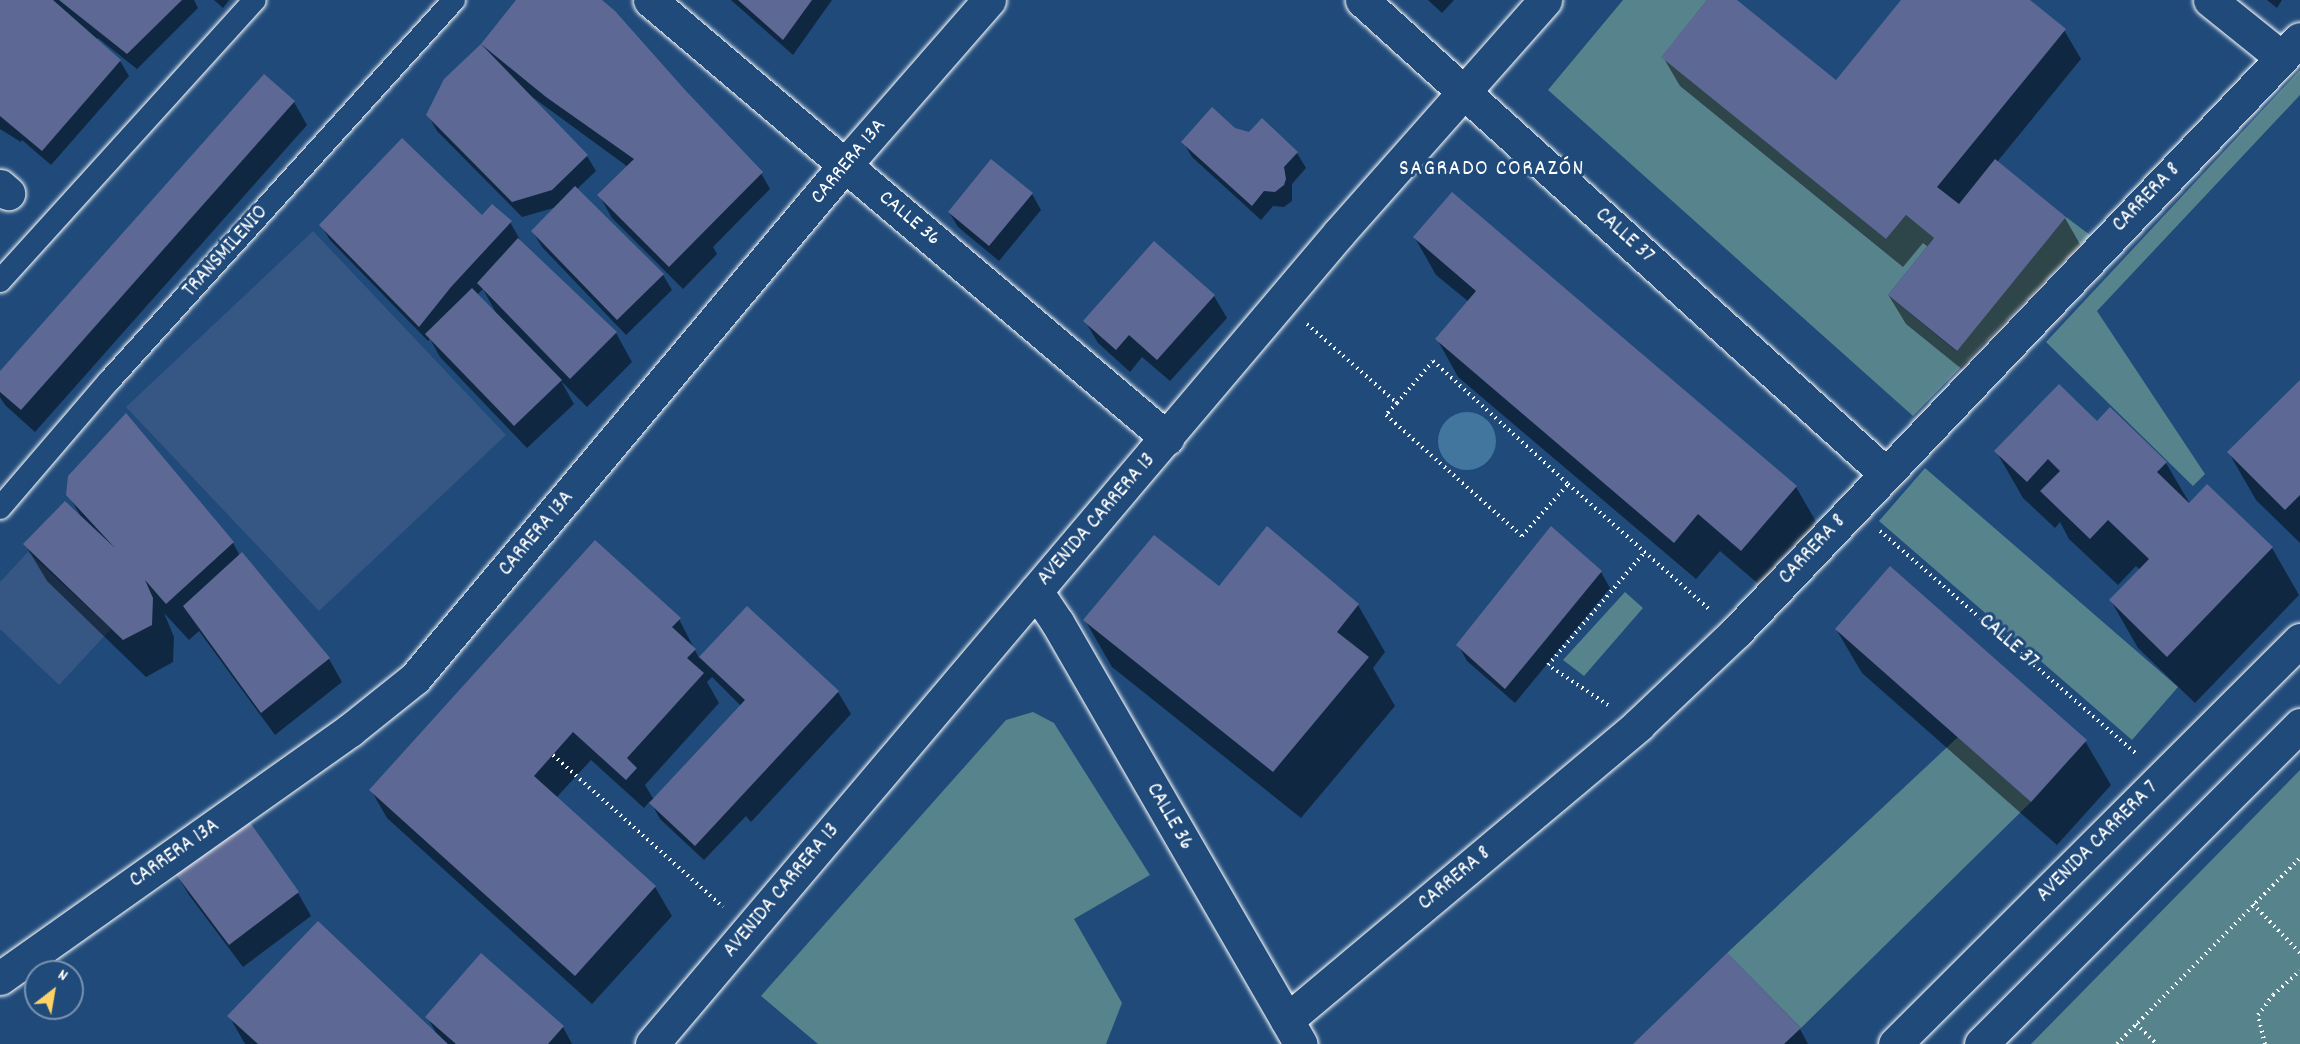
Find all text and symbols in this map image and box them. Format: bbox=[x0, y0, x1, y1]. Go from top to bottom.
street label: CARRERA 13A bbox=[806, 114, 892, 210]
district label: SAGRADO CORAZÓN bbox=[1399, 157, 1585, 183]
street label: CARRERA 8 bbox=[2108, 158, 2186, 238]
street label: CALLE 36 bbox=[873, 186, 945, 252]
street label: TRANSMILENIO bbox=[178, 201, 274, 303]
street label: CALLE 37 bbox=[1589, 203, 1659, 269]
street label: AVENIDA CARRERA 13 bbox=[1033, 449, 1161, 591]
street label: CARRERA 13A bbox=[494, 486, 580, 582]
street label: CARRERA 8 bbox=[1774, 510, 1852, 590]
street label: CALLE 37 bbox=[1973, 609, 2043, 675]
street label: AVENIDA CARRERA 7 bbox=[2032, 776, 2164, 908]
street label: CALLE 36 bbox=[1140, 779, 1198, 855]
street label: CARRERA 13A bbox=[125, 814, 225, 894]
street label: AVENIDA CARRERA 13 bbox=[719, 819, 845, 963]
street label: CARRERA 8 bbox=[1414, 841, 1496, 917]
north arrow bbox=[24, 960, 84, 1020]
text: N bbox=[53, 964, 72, 988]

